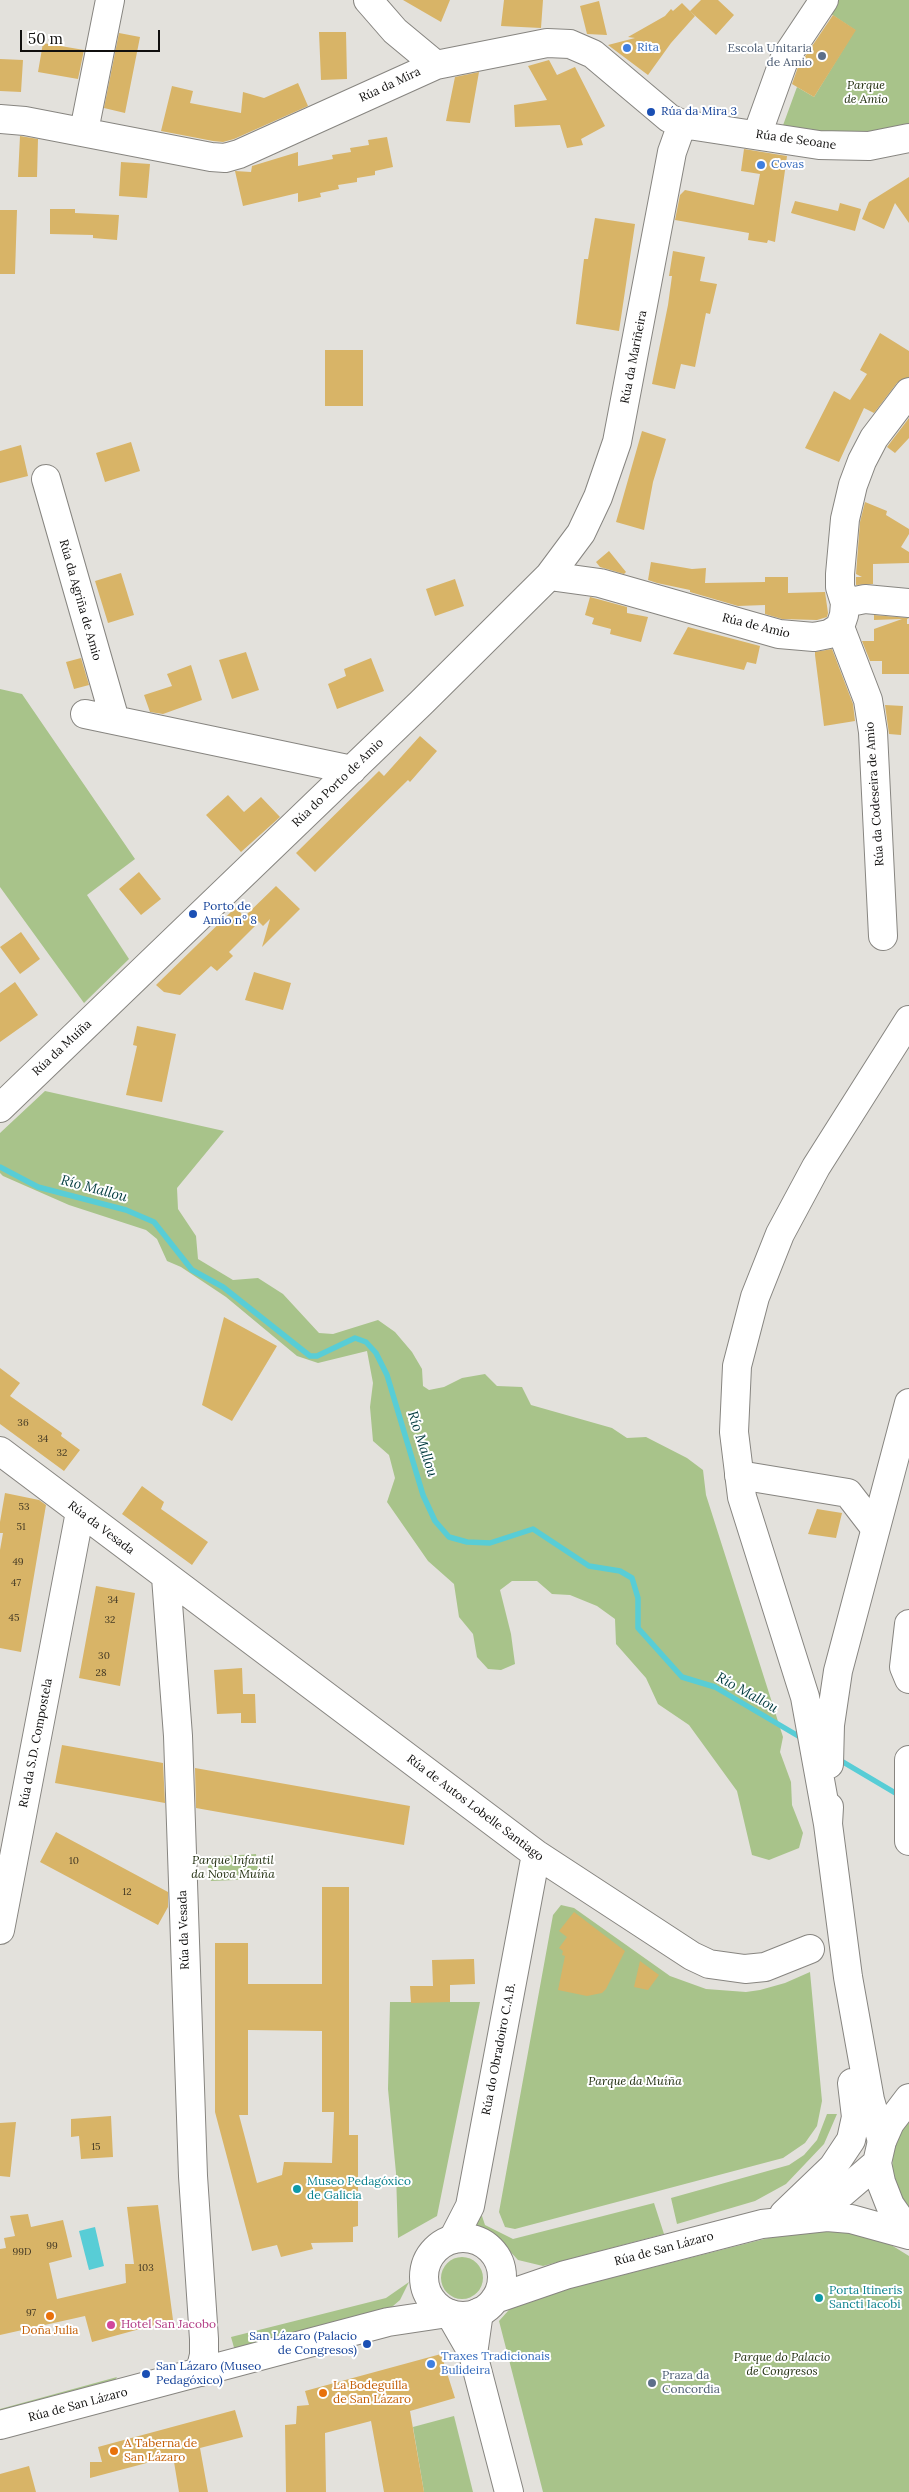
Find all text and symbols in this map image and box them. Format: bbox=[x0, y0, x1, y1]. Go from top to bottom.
scale bar bbox=[22, 20, 162, 52]
text: 50 m bbox=[28, 29, 63, 48]
place label: Rita bbox=[637, 41, 659, 55]
marker: Rita bbox=[621, 42, 633, 54]
place label: Escola Unitaria de Amio bbox=[728, 42, 812, 70]
marker: Escola Unitaria de Amio bbox=[816, 50, 828, 62]
street label: Rúa da Mira bbox=[357, 64, 423, 106]
park label: Parque de Amio bbox=[844, 79, 888, 107]
place label: Rúa da Mira 3 bbox=[661, 105, 737, 119]
marker: Rúa da Mira 3 bbox=[645, 106, 657, 118]
street label: Rúa de Seoane bbox=[755, 127, 837, 153]
place label: Covas bbox=[771, 158, 804, 172]
marker: Covas bbox=[755, 159, 767, 171]
street label: Rúa da Mariñeira bbox=[618, 309, 650, 405]
street label: Rúa da Agriña de Amio bbox=[56, 538, 104, 662]
street label: Rúa de Amio bbox=[721, 611, 791, 641]
street label: Rúa da Codeseira de Amio bbox=[863, 721, 887, 867]
street label: Rúa do Porto de Amio bbox=[289, 736, 387, 830]
place label: Porto de Amio nº 8 bbox=[203, 900, 257, 928]
marker: Porto de Amio nº 8 bbox=[187, 908, 199, 920]
street label: Rúa da Muíña bbox=[29, 1017, 95, 1079]
water label: Río Mallou bbox=[59, 1172, 129, 1206]
water label: Río Mallou bbox=[403, 1409, 441, 1479]
house number: 36 bbox=[17, 1417, 29, 1429]
house number: 34 bbox=[38, 1433, 48, 1445]
house number: 32 bbox=[57, 1447, 67, 1459]
street label: Rúa da Vesada bbox=[65, 1498, 137, 1558]
house number: 53 bbox=[18, 1501, 30, 1513]
house number: 51 bbox=[16, 1521, 26, 1533]
house number: 49 bbox=[12, 1556, 24, 1568]
house number: 47 bbox=[11, 1577, 21, 1589]
house number: 34 bbox=[108, 1594, 118, 1606]
house number: 45 bbox=[9, 1612, 19, 1624]
house number: 32 bbox=[105, 1614, 115, 1626]
house number: 30 bbox=[98, 1650, 110, 1662]
house number: 28 bbox=[96, 1667, 106, 1679]
water label: Río Mallou bbox=[713, 1669, 781, 1717]
street label: Rúa da S.D. Compostela bbox=[16, 1677, 56, 1809]
street label: Rúa de Autos Lobelle Santiago bbox=[404, 1752, 546, 1864]
park label: Parque Infantil da Nova Muíña bbox=[191, 1854, 275, 1882]
house number: 10 bbox=[69, 1855, 79, 1867]
house number: 12 bbox=[122, 1886, 132, 1898]
street label: Rúa da Vesada bbox=[175, 1890, 193, 1970]
street label: Rúa do Obradoiro C.A.B. bbox=[479, 1982, 519, 2116]
park label: Parque da Muíña bbox=[588, 2075, 682, 2089]
house number: 15 bbox=[91, 2141, 101, 2153]
place label: Museo Pedagóxico de Galicia bbox=[307, 2175, 411, 2203]
marker: Museo Pedagóxico de Galicia bbox=[291, 2183, 303, 2195]
street label: Rúa de San Lázaro bbox=[613, 2229, 715, 2269]
house number: 99 bbox=[46, 2240, 58, 2252]
house number: 99D bbox=[12, 2246, 32, 2258]
house number: 103 bbox=[138, 2262, 154, 2274]
place label: Porta Itineris Sancti Iacobi bbox=[829, 2284, 902, 2312]
marker: Porta Itineris Sancti Iacobi bbox=[813, 2292, 825, 2304]
house number: 97 bbox=[26, 2307, 36, 2319]
marker: Doña Julia bbox=[44, 2310, 56, 2322]
place label: Hotel San Jacobo bbox=[121, 2318, 216, 2332]
marker: Hotel San Jacobo bbox=[105, 2319, 117, 2331]
place label: Doña Julia bbox=[21, 2324, 79, 2338]
place label: San Lázaro (Palacio de Congresos) bbox=[249, 2330, 357, 2358]
marker: San Lázaro (Palacio de Congresos) bbox=[361, 2338, 373, 2350]
place label: Traxes Tradicionais Bulideira bbox=[441, 2350, 550, 2378]
park label: Parque do Palacio de Congresos bbox=[734, 2351, 830, 2379]
marker: Traxes Tradicionais Bulideira bbox=[425, 2358, 437, 2370]
place label: San Lázaro (Museo Pedagóxico) bbox=[156, 2360, 261, 2388]
marker: San Lázaro (Museo Pedagóxico) bbox=[140, 2368, 152, 2380]
place label: Praza da Concordia bbox=[662, 2369, 720, 2397]
marker: Praza da Concordia bbox=[646, 2377, 658, 2389]
place label: La Bodeguilla de San Lázaro bbox=[333, 2379, 411, 2407]
street label: Rúa de San Lázaro bbox=[27, 2385, 129, 2425]
marker: La Bodeguilla de San Lázaro bbox=[317, 2387, 329, 2399]
place label: A Taberna de San Lázaro bbox=[124, 2437, 197, 2465]
marker: A Taberna de San Lázaro bbox=[108, 2445, 120, 2457]

